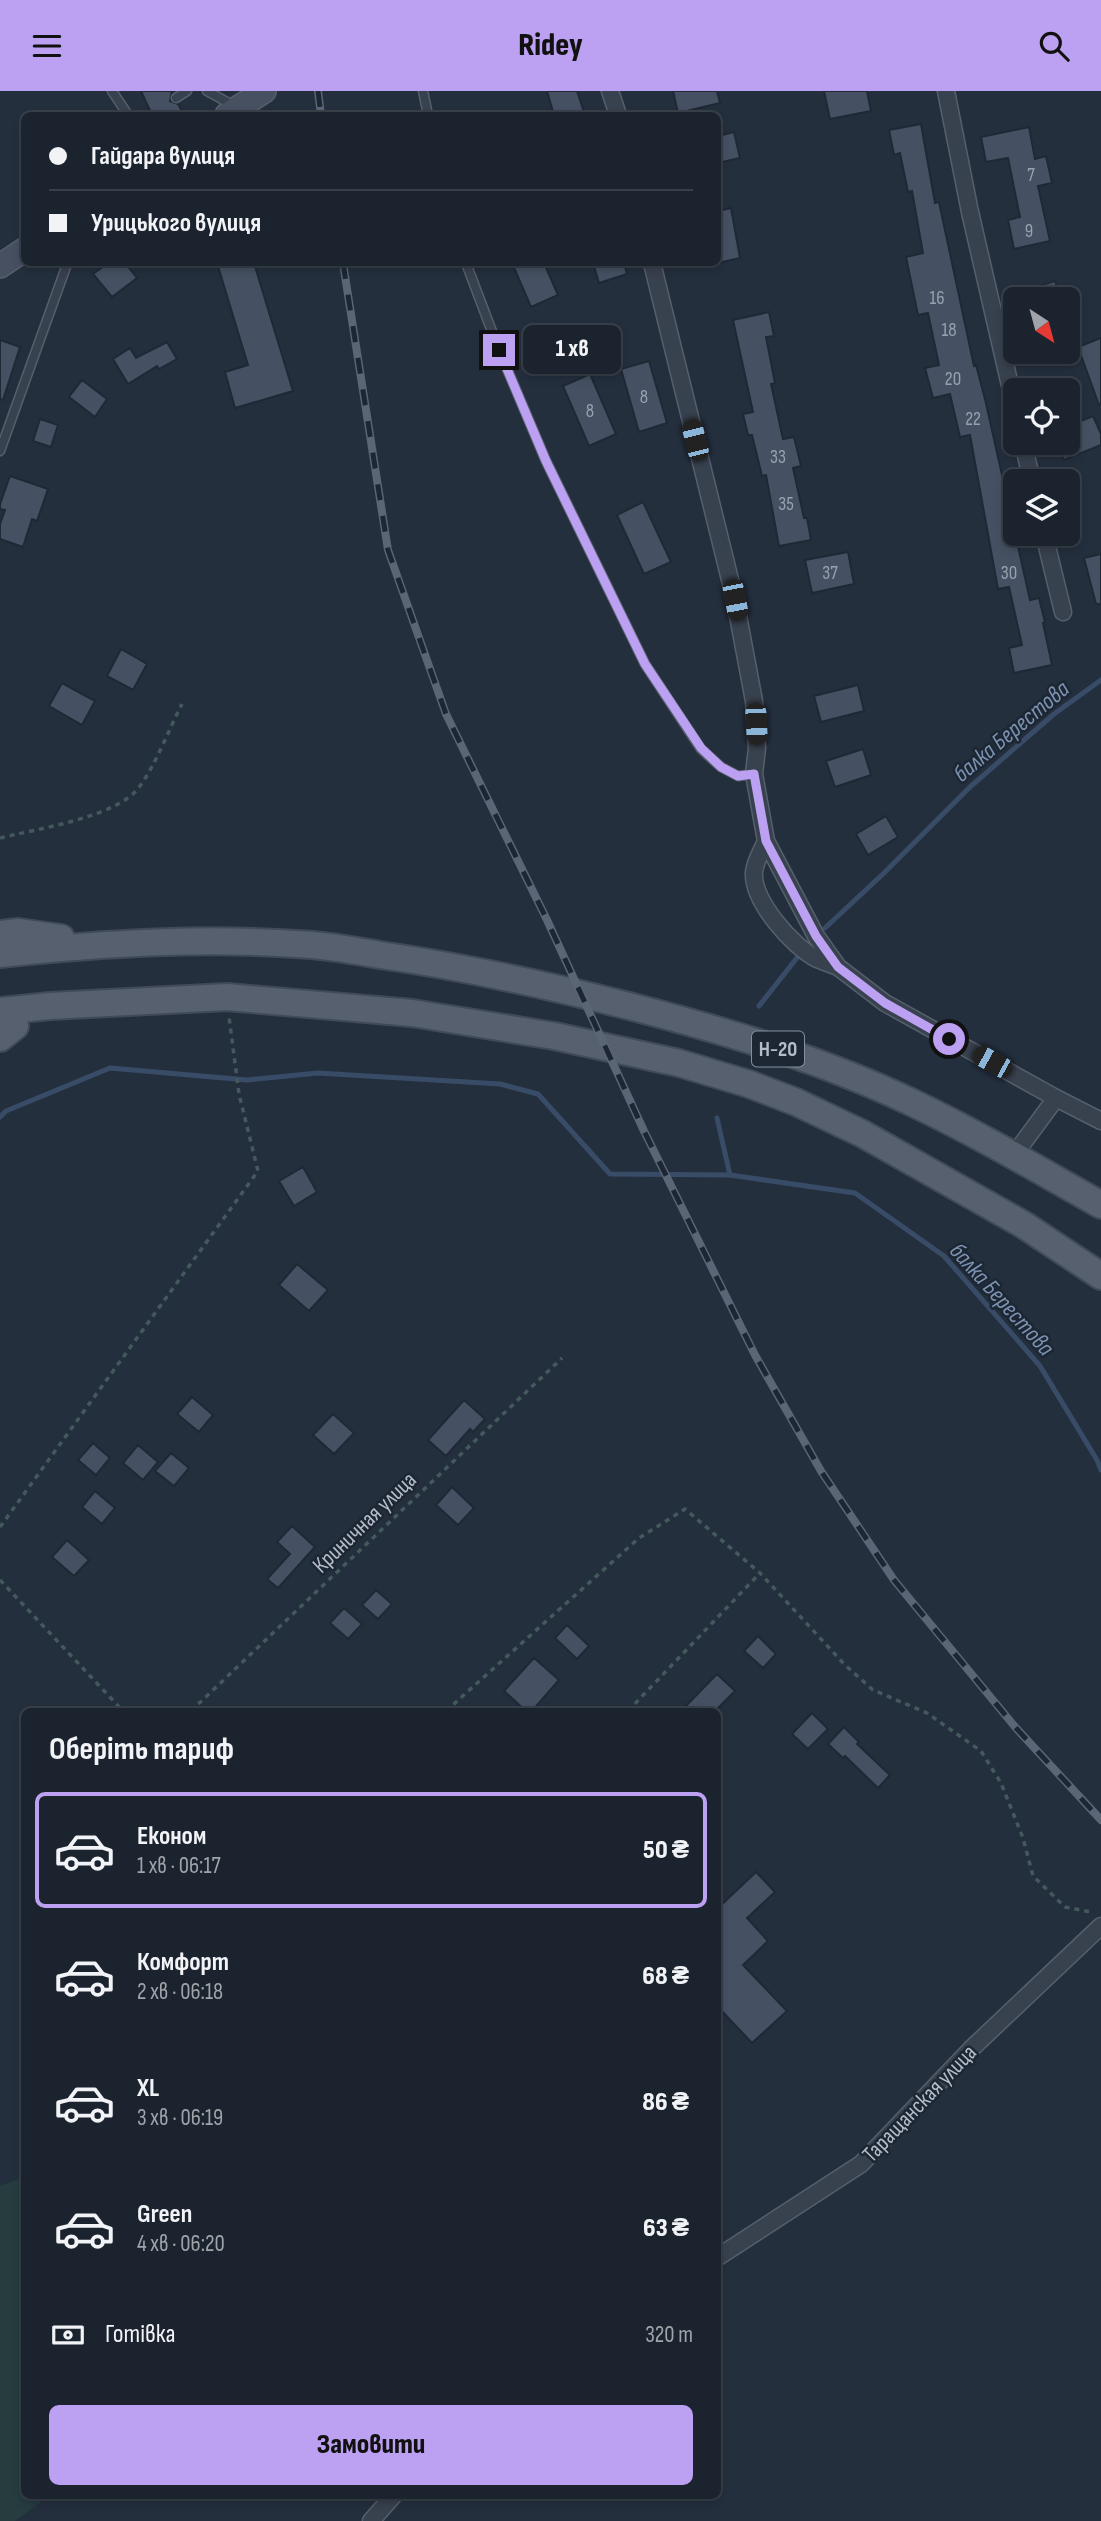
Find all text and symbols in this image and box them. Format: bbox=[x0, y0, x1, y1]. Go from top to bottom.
text: Ridey bbox=[518, 26, 583, 65]
icon: menu bbox=[28, 27, 66, 65]
icon: search bbox=[1035, 27, 1073, 65]
text: Гайдара вулиця bbox=[91, 141, 235, 172]
house number: 7 bbox=[1027, 164, 1035, 187]
text: Урицького вулиця bbox=[91, 208, 261, 239]
house number: 9 bbox=[1025, 220, 1033, 243]
house number: 16 bbox=[930, 287, 944, 310]
north arrow bbox=[1003, 287, 1080, 364]
map controls bbox=[1003, 287, 1080, 546]
house number: 18 bbox=[942, 319, 956, 342]
callout: 1 хв bbox=[524, 325, 622, 375]
route end bbox=[483, 334, 515, 366]
text: 1 хв bbox=[555, 335, 589, 363]
house number: 20 bbox=[945, 368, 961, 391]
button: locate bbox=[1003, 378, 1080, 455]
house number: 8 bbox=[640, 386, 648, 409]
house number: 8 bbox=[586, 400, 594, 423]
house number: 22 bbox=[965, 408, 981, 431]
car bbox=[680, 417, 711, 463]
house number: 33 bbox=[770, 446, 786, 469]
button: layers bbox=[1003, 469, 1080, 546]
house number: 35 bbox=[778, 493, 794, 516]
house number: 37 bbox=[822, 562, 838, 585]
house number: 30 bbox=[1001, 562, 1017, 585]
car bbox=[721, 577, 750, 623]
water label: балка Берестова bbox=[947, 674, 1075, 788]
car bbox=[745, 702, 768, 746]
route start bbox=[933, 1023, 965, 1055]
road number: Н-20 bbox=[752, 1031, 804, 1067]
car bbox=[969, 1043, 1016, 1081]
water label: балка Берестова bbox=[943, 1237, 1060, 1362]
street label: Криничная улица bbox=[307, 1466, 423, 1579]
text: Оберіть тариф bbox=[49, 1730, 234, 1769]
icon: car bbox=[53, 1819, 116, 1882]
text: Економ bbox=[137, 1821, 206, 1852]
text: 50 ₴ bbox=[643, 1835, 689, 1866]
text: 1 хв · 06:17 bbox=[137, 1852, 221, 1880]
icon: car bbox=[53, 1945, 116, 2008]
text: Комфорт bbox=[137, 1947, 229, 1978]
text: 68 ₴ bbox=[642, 1961, 689, 1992]
text: 2 хв · 06:18 bbox=[137, 1978, 223, 2006]
street label: Таращанская улица bbox=[857, 2039, 983, 2168]
icon: car bbox=[53, 2071, 116, 2134]
text: XL bbox=[137, 2073, 159, 2104]
text: 86 ₴ bbox=[642, 2087, 689, 2118]
text: 3 хв · 06:19 bbox=[137, 2104, 223, 2132]
icon: car bbox=[53, 2197, 116, 2260]
text: Green bbox=[137, 2199, 192, 2230]
text: 63 ₴ bbox=[643, 2213, 689, 2244]
text: 4 хв · 06:20 bbox=[137, 2230, 225, 2258]
icon: cash bbox=[49, 2316, 87, 2354]
text: Готівка bbox=[105, 2319, 176, 2350]
text: 320 m bbox=[645, 2321, 693, 2349]
button: Замовити bbox=[49, 2405, 693, 2485]

